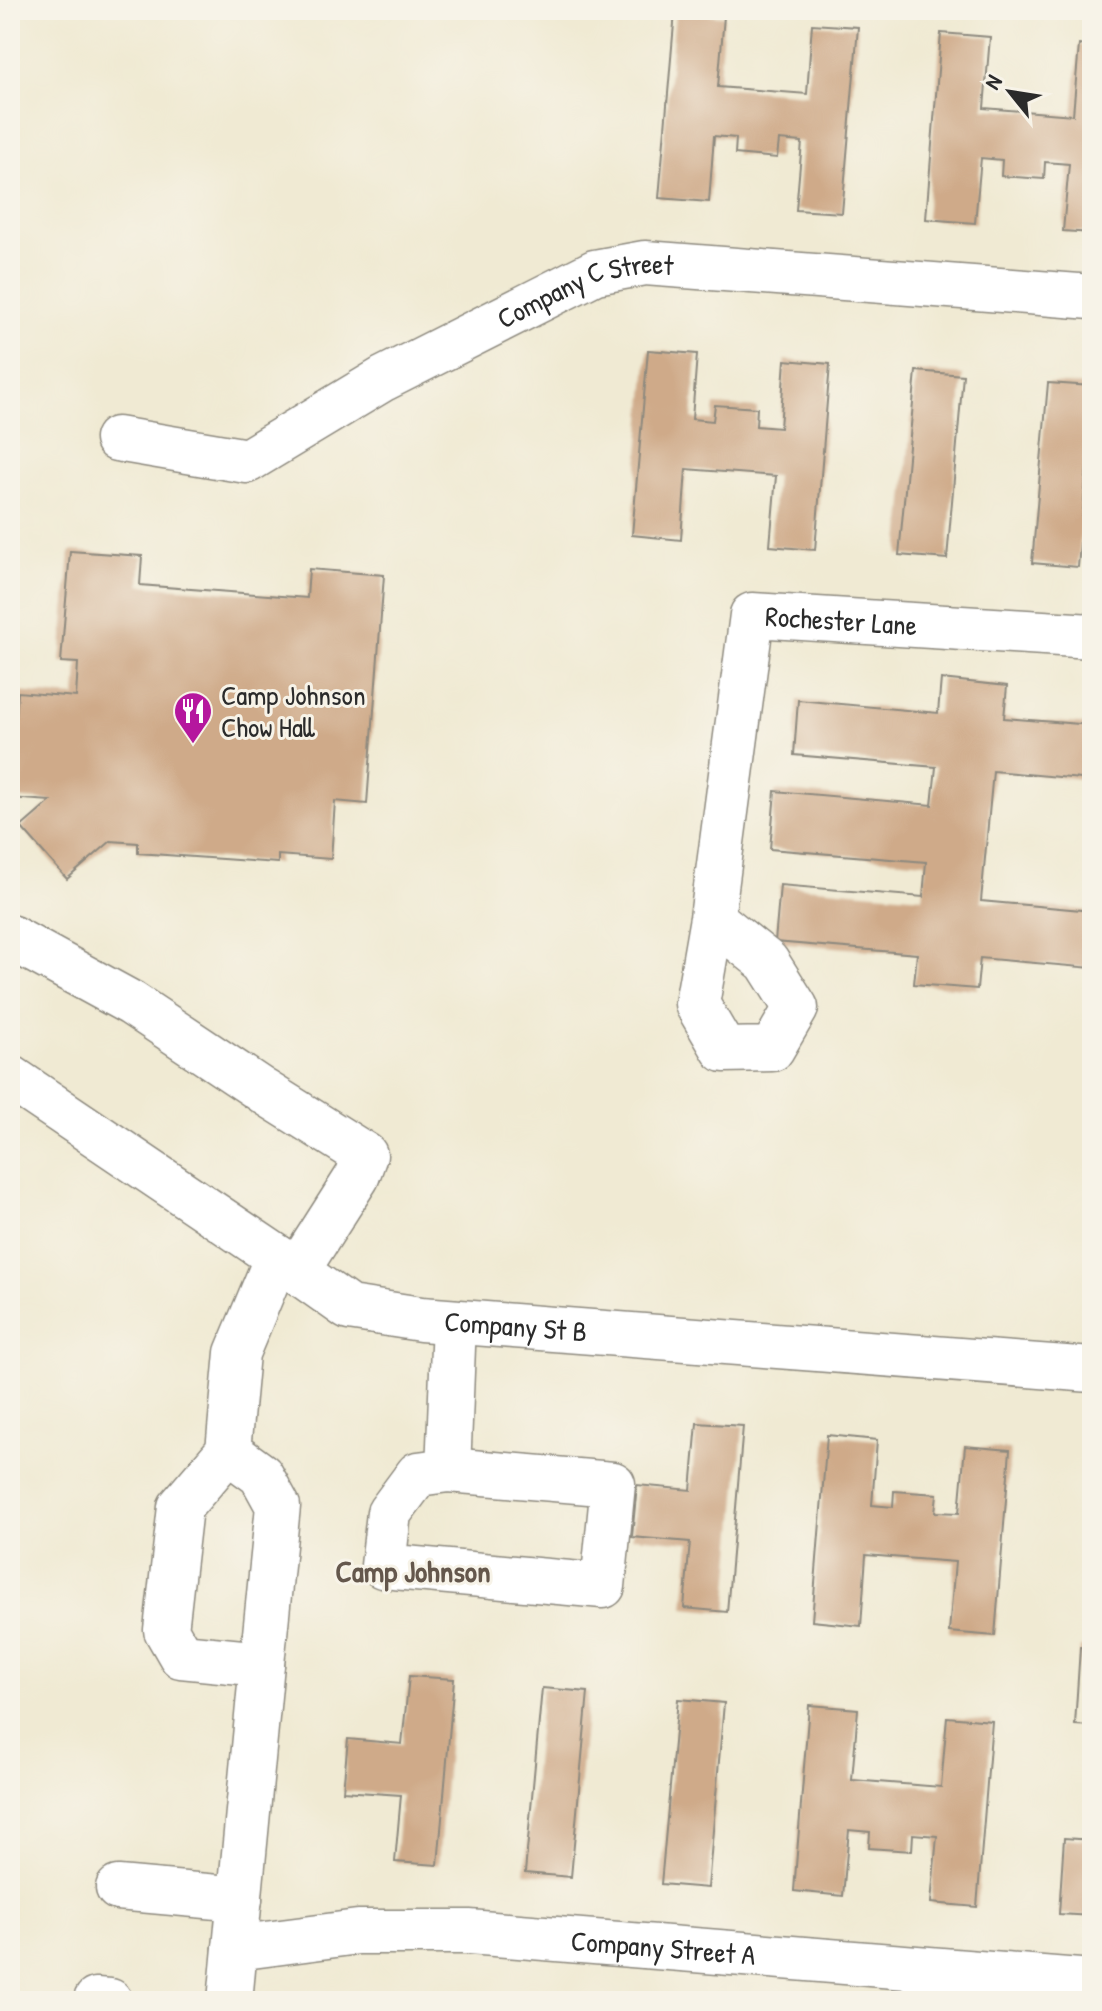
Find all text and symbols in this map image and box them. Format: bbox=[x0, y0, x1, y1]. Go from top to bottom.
north arrow bbox=[970, 52, 1050, 132]
text: N bbox=[977, 69, 1009, 95]
street label: Company C Street bbox=[490, 244, 675, 337]
street label: Rochester Lane bbox=[764, 597, 918, 644]
place label: Camp Johnson Chow Hall bbox=[221, 676, 366, 746]
restaurant icon: Camp Johnson Chow Hall bbox=[172, 690, 214, 745]
street label: Company St B bbox=[443, 1302, 588, 1351]
district label: Camp Johnson bbox=[336, 1551, 490, 1592]
street label: Company Street A bbox=[570, 1921, 757, 1974]

